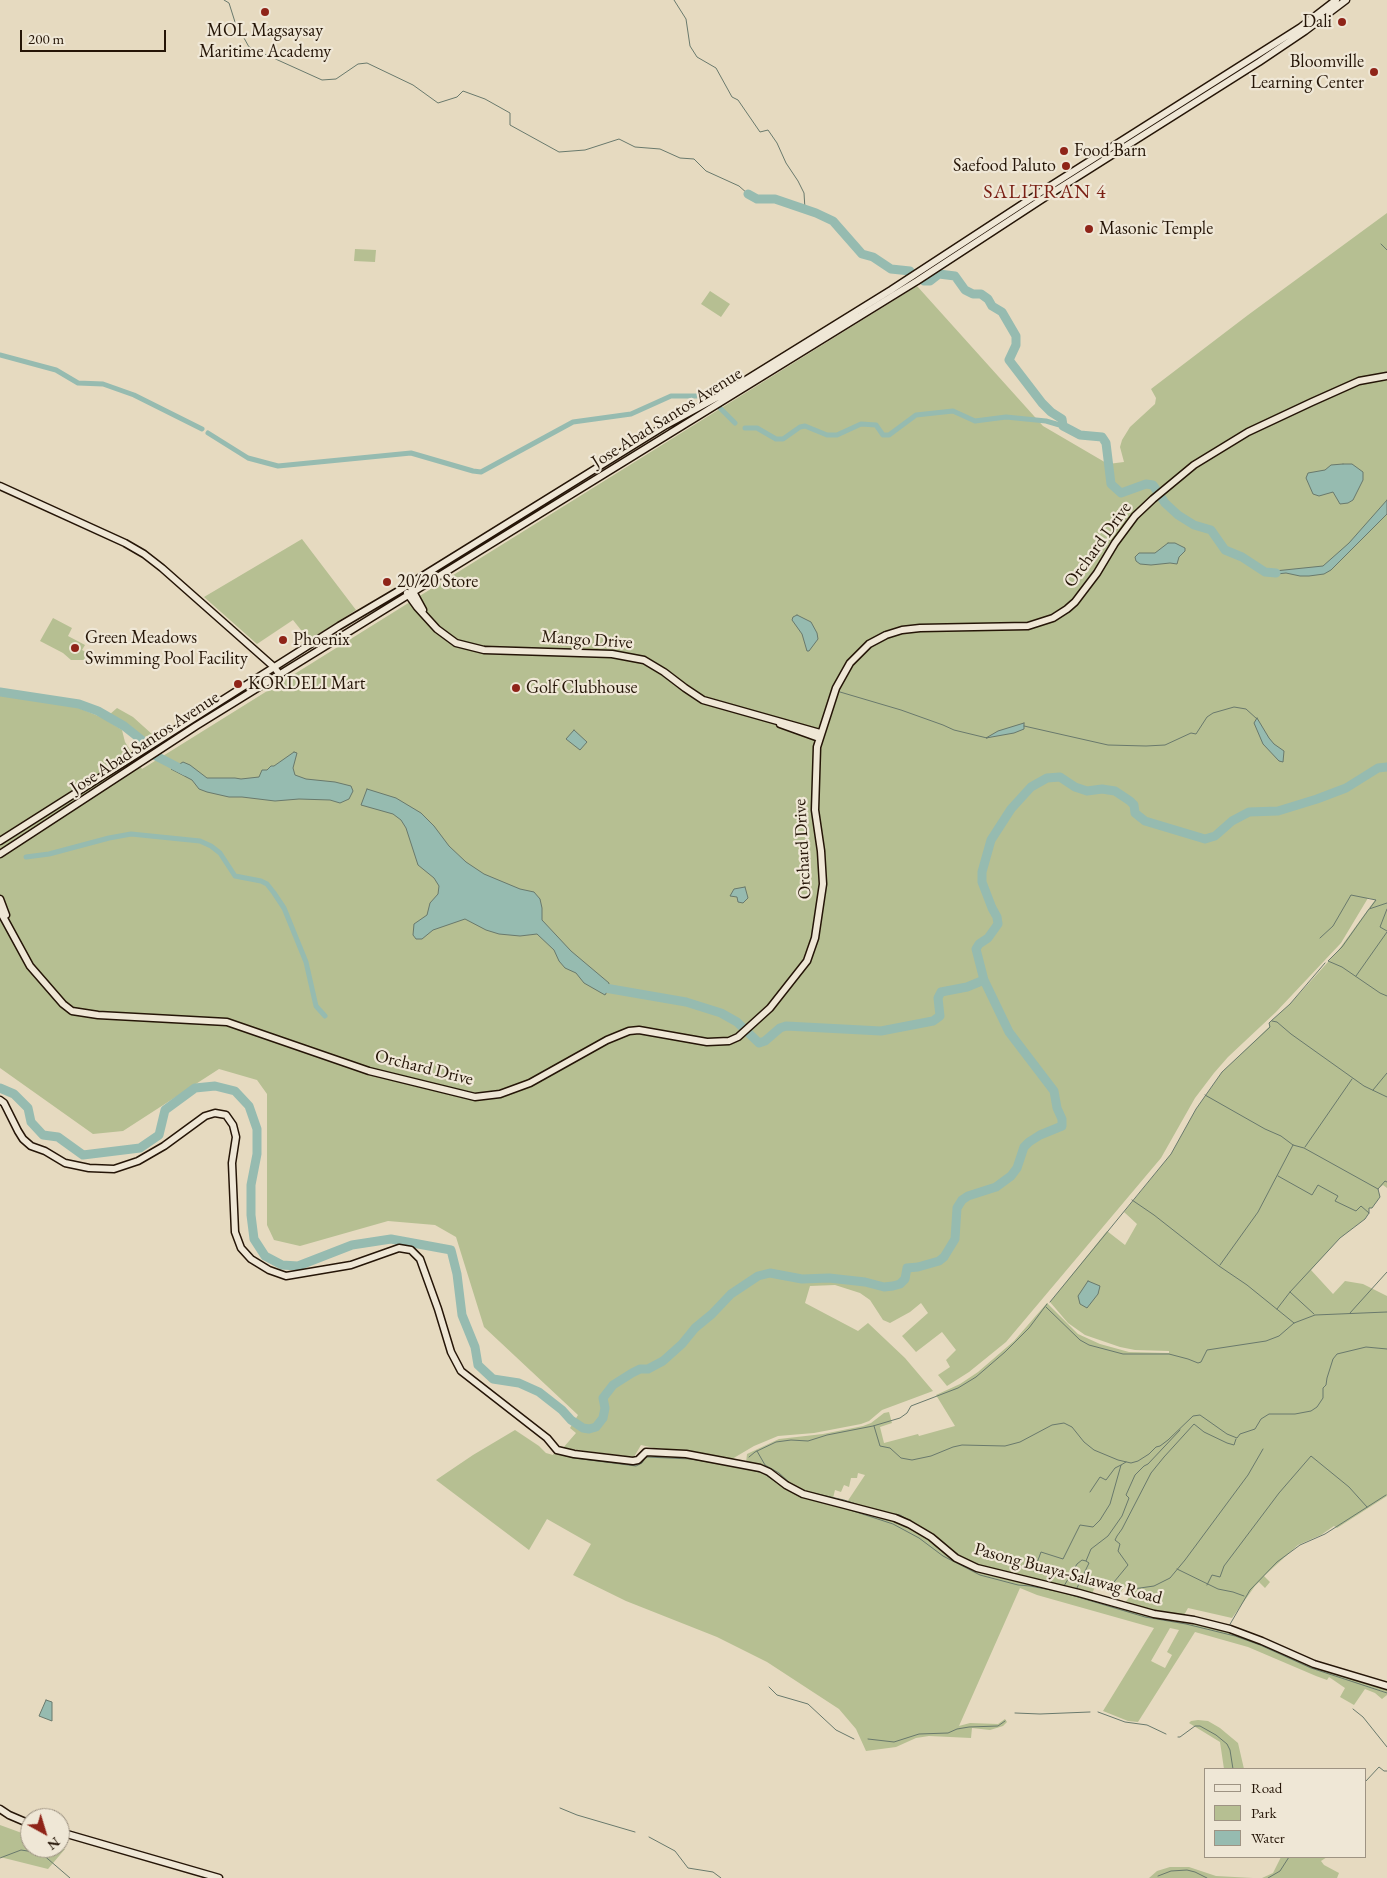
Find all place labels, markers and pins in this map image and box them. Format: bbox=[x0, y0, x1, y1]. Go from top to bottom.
marker: MOL Magsaysay Maritime Academy bbox=[259, 6, 271, 18]
place label: Dali bbox=[1303, 11, 1332, 33]
marker: Dali bbox=[1336, 16, 1348, 28]
place label: MOL Magsaysay Maritime Academy bbox=[199, 20, 331, 62]
place label: Bloomville Learning Center bbox=[1250, 51, 1364, 94]
marker: Bloomville Learning Center bbox=[1368, 66, 1380, 78]
place label: Food Barn bbox=[1074, 140, 1146, 162]
marker: Food Barn bbox=[1058, 145, 1070, 157]
place label: Saefood Paluto bbox=[953, 155, 1056, 177]
marker: Saefood Paluto bbox=[1060, 160, 1072, 172]
place label: Masonic Temple bbox=[1099, 218, 1213, 240]
marker: Masonic Temple bbox=[1083, 223, 1095, 235]
place label: 20/20 Store bbox=[397, 571, 478, 593]
marker: 20/20 Store bbox=[381, 576, 393, 588]
place label: Green Meadows Swimming Pool Facility bbox=[85, 627, 248, 670]
place label: Phoenix bbox=[293, 629, 350, 651]
marker: Phoenix bbox=[277, 634, 289, 646]
marker: Green Meadows Swimming Pool Facility bbox=[69, 642, 81, 654]
place label: KORDELI Mart bbox=[248, 673, 365, 695]
place label: Golf Clubhouse bbox=[526, 677, 637, 699]
marker: KORDELI Mart bbox=[232, 678, 244, 690]
marker: Golf Clubhouse bbox=[510, 682, 522, 694]

